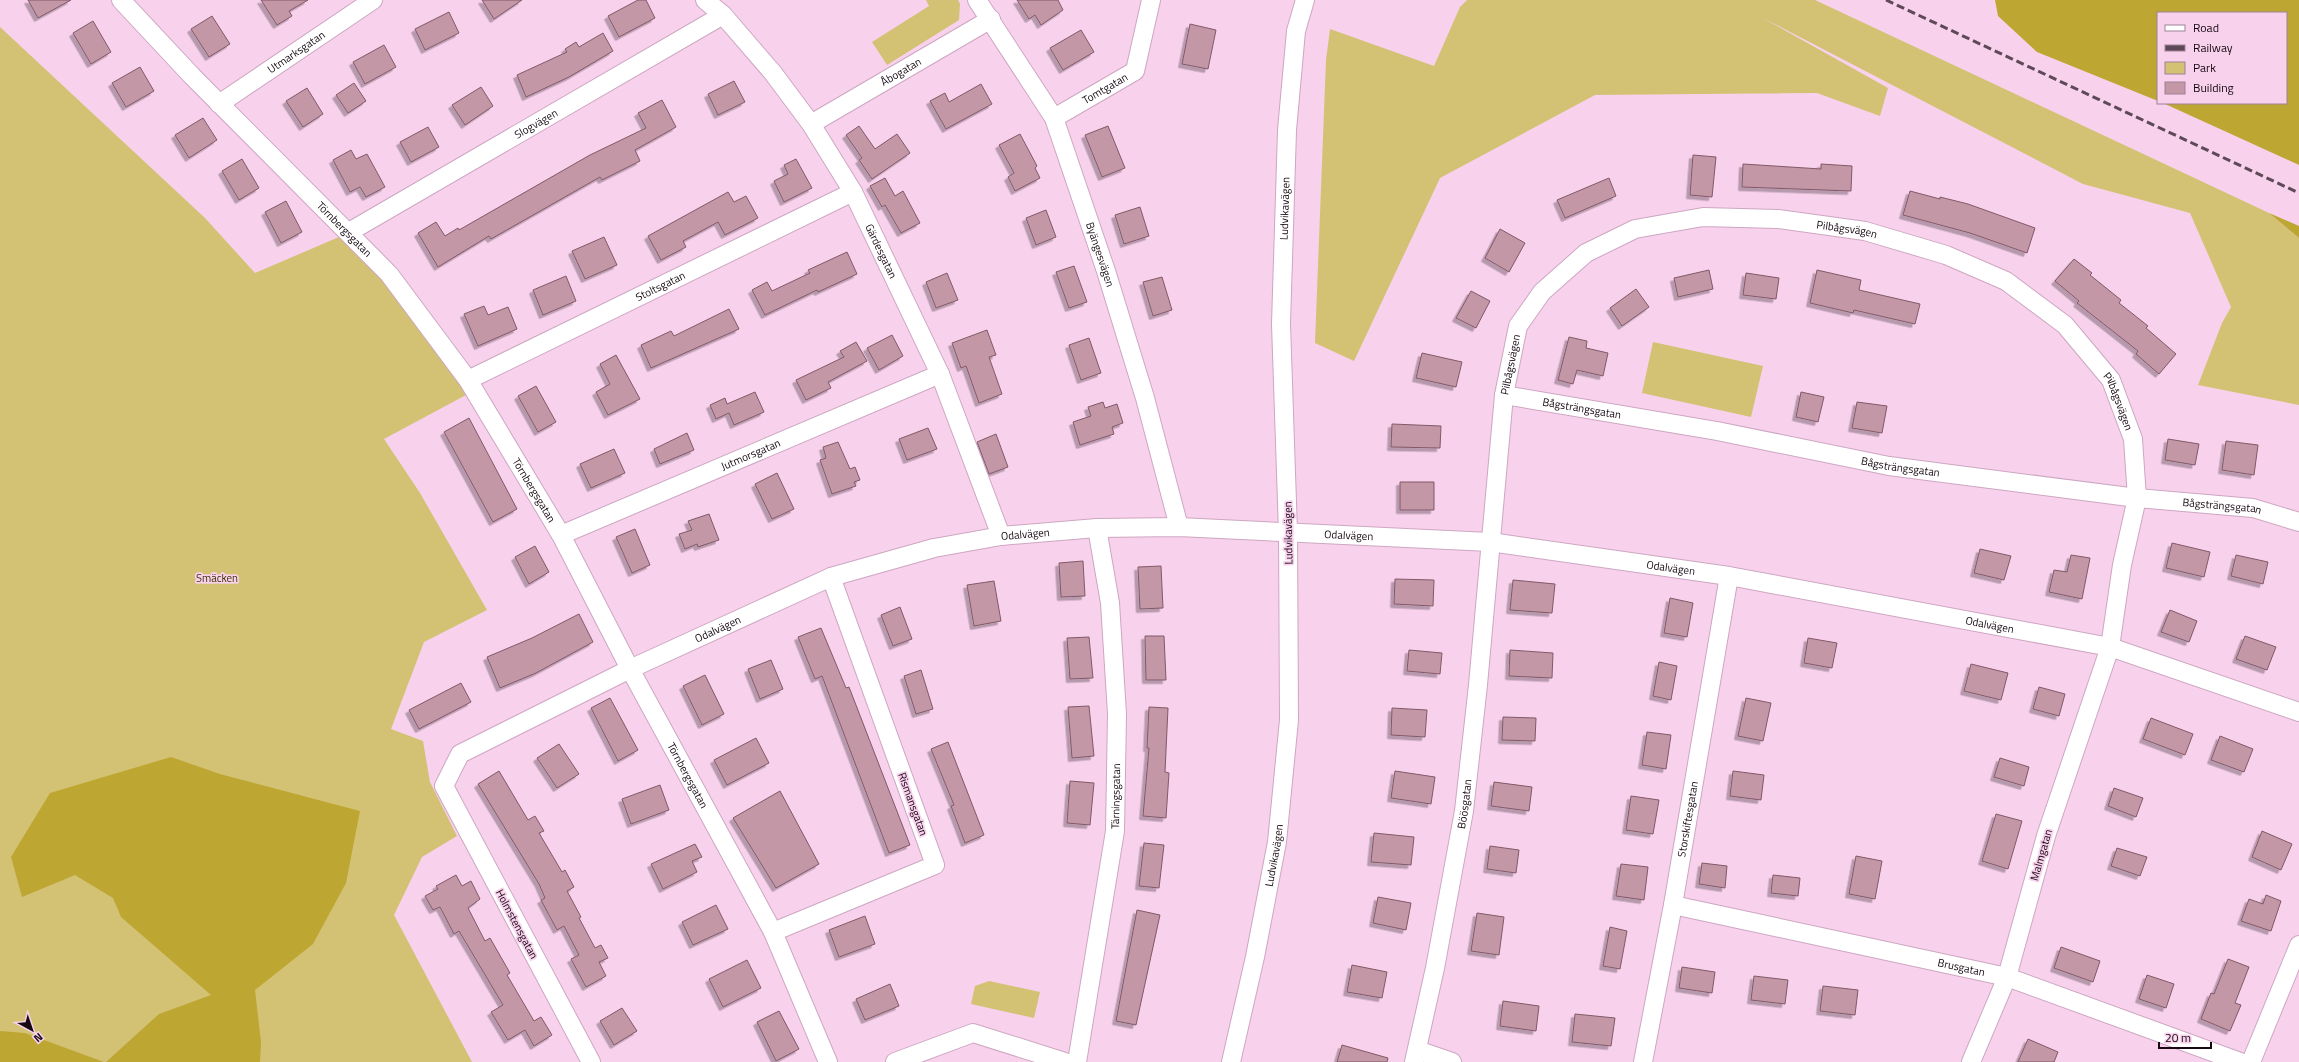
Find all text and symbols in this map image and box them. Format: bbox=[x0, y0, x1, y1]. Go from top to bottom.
legend bbox=[2157, 12, 2287, 104]
text: Road bbox=[2193, 18, 2219, 37]
street label: Utmarksgatan bbox=[264, 27, 328, 77]
text: Railway bbox=[2193, 38, 2233, 57]
street label: Åbogatan bbox=[878, 53, 924, 90]
text: Park bbox=[2193, 58, 2216, 77]
street label: Tomtgatan bbox=[1079, 69, 1131, 108]
text: Building bbox=[2193, 78, 2234, 97]
street label: Slogvägen bbox=[511, 105, 561, 143]
street label: Ludvikavägen bbox=[1276, 177, 1294, 240]
street label: Törnbergsgatan bbox=[313, 198, 376, 261]
street label: Pilbågsvägen bbox=[1815, 216, 1879, 242]
street label: Byängesvägen bbox=[1082, 220, 1118, 289]
street label: Gärdesgatan bbox=[861, 221, 901, 281]
street label: Stoltsgatan bbox=[633, 267, 688, 305]
street label: Pilbågsvägen bbox=[1496, 333, 1524, 396]
street label: Pilbågsvägen bbox=[2100, 369, 2137, 433]
street label: Bågsträngsgatan bbox=[1541, 394, 1622, 423]
street label: Jutmorsgatan bbox=[718, 435, 783, 474]
street label: Bågsträngsgatan bbox=[1860, 453, 1941, 480]
street label: Törnbergsgatan bbox=[509, 455, 560, 526]
street label: Bågsträngsgatan bbox=[2182, 494, 2264, 518]
street label: Ludvikavägen bbox=[1279, 501, 1297, 565]
street label: Odalvägen bbox=[1000, 524, 1050, 544]
street label: Odalvägen bbox=[1324, 526, 1374, 544]
street label: Odalvägen bbox=[1645, 556, 1696, 579]
park label: Smäcken bbox=[196, 570, 238, 586]
street label: Odalvägen bbox=[692, 611, 743, 646]
street label: Odalvägen bbox=[1964, 612, 2015, 637]
street label: Törnbergsgatan bbox=[663, 740, 712, 811]
street label: Tärningsgatan bbox=[1107, 763, 1124, 829]
street label: Rismansgatan bbox=[894, 770, 932, 838]
street label: Böösgatan bbox=[1453, 778, 1475, 830]
street label: Storskiftesgatan bbox=[1673, 780, 1702, 858]
street label: Ludvikavägen bbox=[1261, 823, 1287, 888]
street label: Malmgatan bbox=[2026, 827, 2056, 883]
street label: Holmstensgatan bbox=[492, 886, 542, 962]
street label: Brusgatan bbox=[1936, 954, 1987, 980]
north arrow bbox=[12, 1010, 52, 1050]
scale bar bbox=[2159, 1024, 2211, 1050]
text: 20 m bbox=[2165, 1028, 2191, 1047]
text: N bbox=[30, 1029, 46, 1046]

